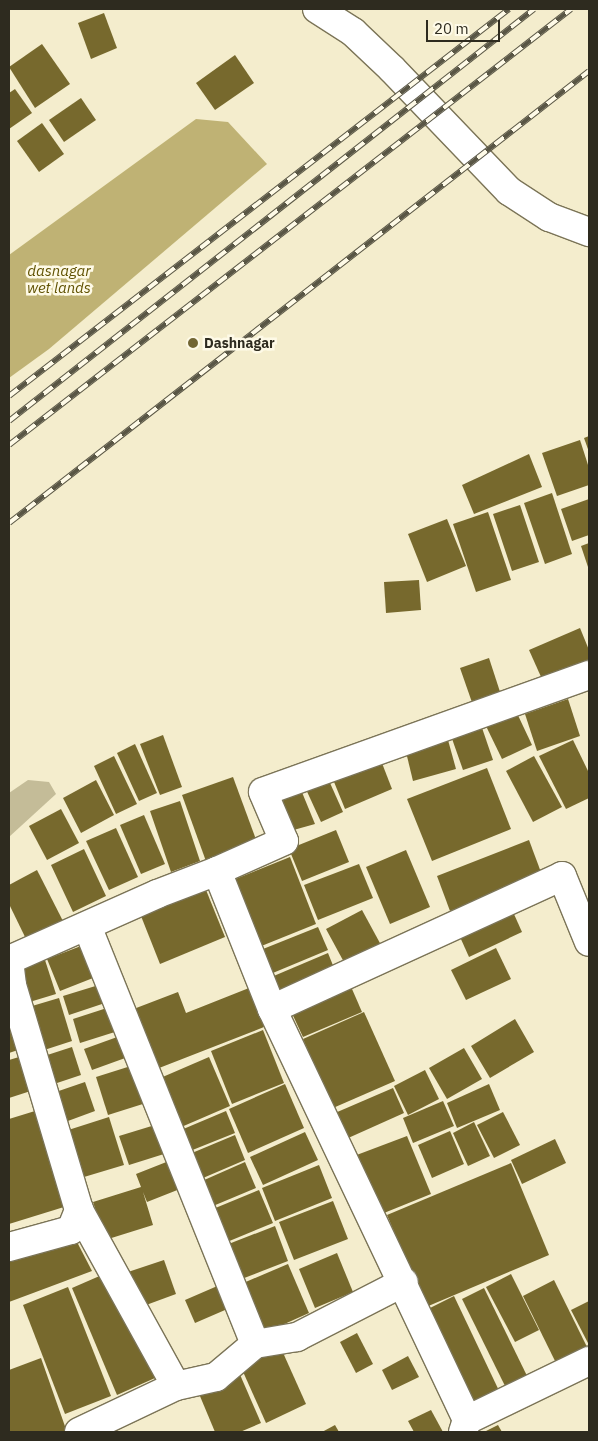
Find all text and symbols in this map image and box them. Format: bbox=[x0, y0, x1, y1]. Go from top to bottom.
scale bar bbox=[428, 10, 502, 42]
text: 20 m bbox=[434, 19, 469, 38]
water label: dasnagar wet lands bbox=[27, 261, 91, 296]
place label: Dashnagar bbox=[204, 335, 275, 351]
marker: Dashnagar bbox=[186, 336, 200, 350]

